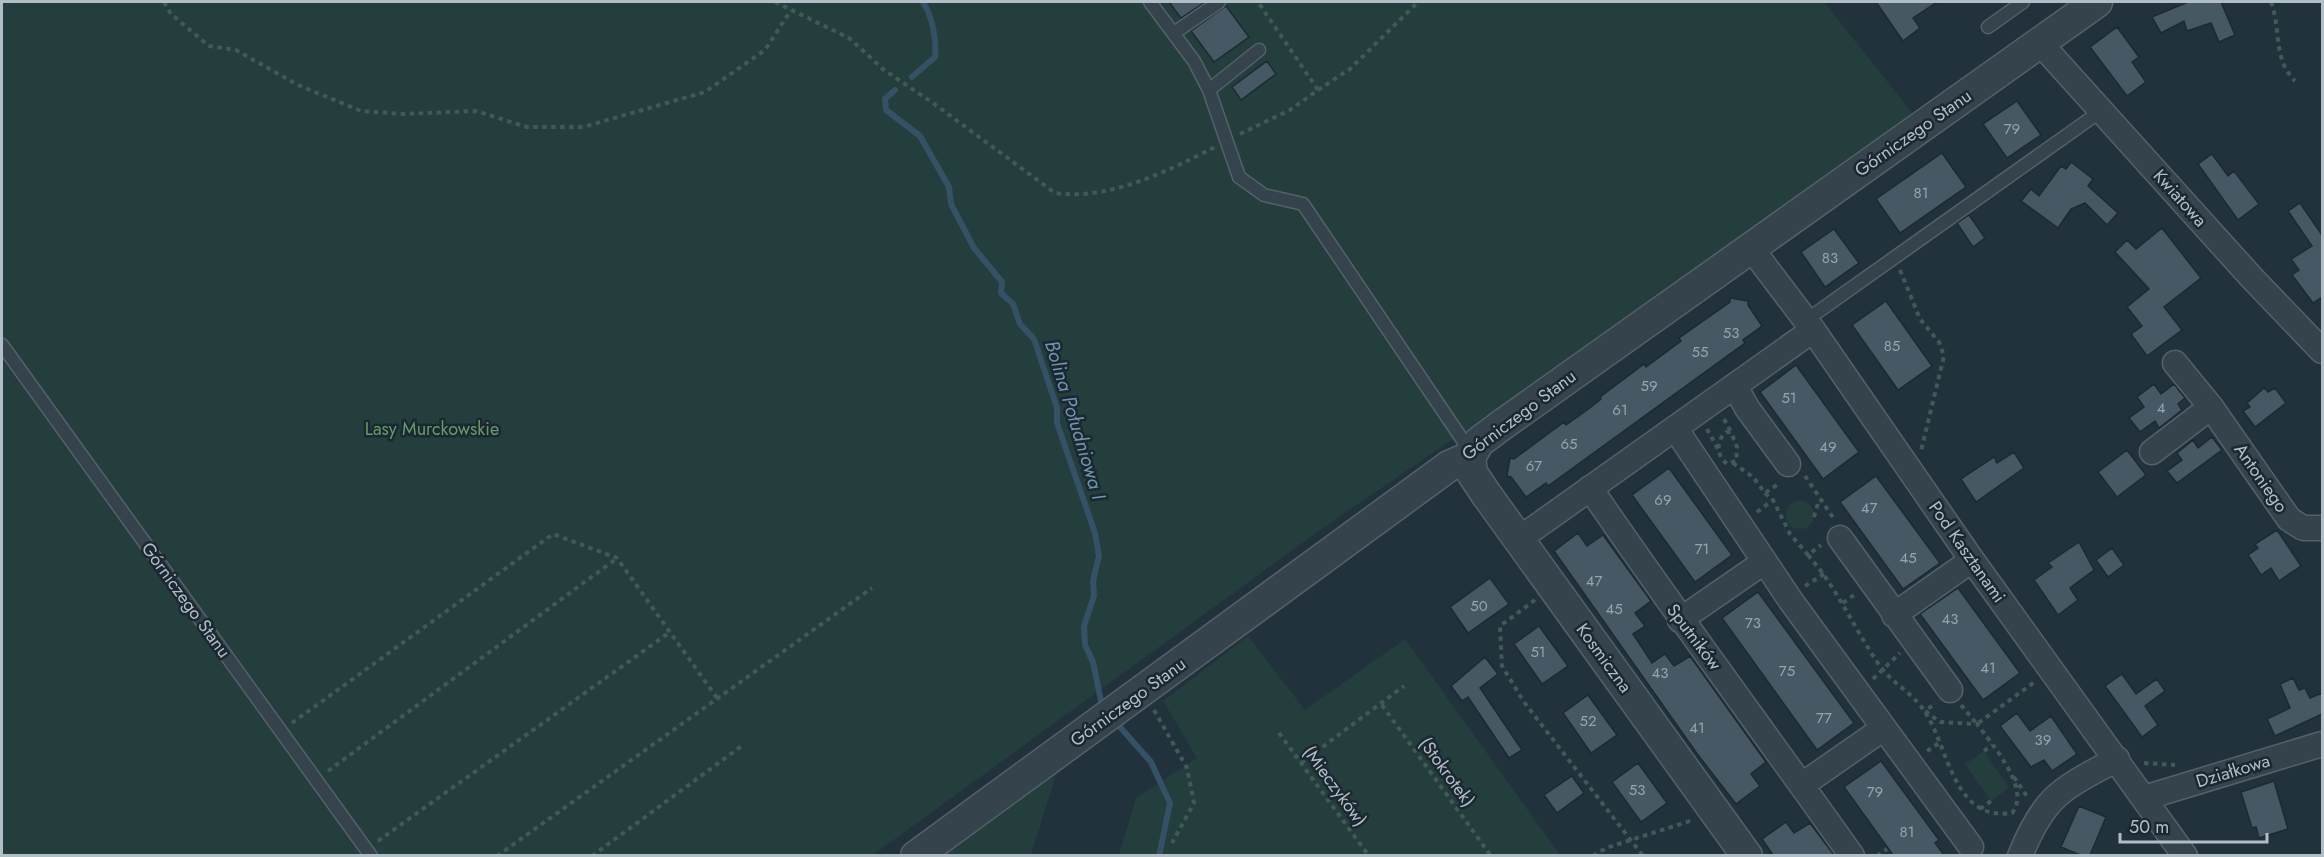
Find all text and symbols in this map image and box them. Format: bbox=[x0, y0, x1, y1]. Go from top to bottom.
street label: Górniczego Stanu bbox=[1849, 83, 1977, 183]
house number: 79 bbox=[2004, 118, 2020, 140]
street label: Kwiatowa bbox=[2147, 163, 2213, 233]
house number: 81 bbox=[1914, 182, 1928, 204]
house number: 83 bbox=[1822, 247, 1838, 269]
house number: 53 bbox=[1723, 322, 1739, 344]
house number: 85 bbox=[1884, 335, 1900, 357]
water label: Bolina Południowa I bbox=[1037, 337, 1113, 504]
house number: 55 bbox=[1692, 341, 1708, 363]
street label: Górniczego Stanu bbox=[1456, 363, 1582, 467]
house number: 59 bbox=[1640, 375, 1658, 397]
house number: 51 bbox=[1781, 387, 1797, 409]
house number: 4 bbox=[2157, 397, 2166, 419]
house number: 61 bbox=[1612, 399, 1628, 421]
park label: Lasy Murckowskie bbox=[365, 416, 499, 442]
house number: 65 bbox=[1560, 433, 1578, 455]
house number: 49 bbox=[1819, 436, 1837, 458]
street label: Antoniego bbox=[2228, 438, 2294, 518]
house number: 67 bbox=[1526, 455, 1542, 477]
house number: 69 bbox=[1654, 489, 1672, 511]
street label: Pod Kasztanami bbox=[1922, 496, 2012, 608]
house number: 47 bbox=[1861, 497, 1877, 519]
street label: Górniczego Stanu bbox=[135, 537, 237, 663]
house number: 71 bbox=[1695, 538, 1709, 560]
house number: 45 bbox=[1899, 547, 1917, 569]
house number: 47 bbox=[1586, 570, 1602, 592]
house number: 50 bbox=[1470, 595, 1488, 617]
house number: 45 bbox=[1605, 598, 1623, 620]
street label: Sputników bbox=[1660, 598, 1728, 676]
house number: 43 bbox=[1942, 608, 1958, 630]
house number: 73 bbox=[1745, 612, 1761, 634]
street label: Kosmiczna bbox=[1570, 618, 1638, 698]
house number: 51 bbox=[1530, 641, 1546, 663]
street label: Górniczego Stanu bbox=[1065, 651, 1191, 753]
house number: 41 bbox=[1980, 657, 1996, 679]
house number: 75 bbox=[1779, 660, 1795, 682]
house number: 43 bbox=[1652, 662, 1668, 684]
house number: 77 bbox=[1816, 707, 1832, 729]
house number: 52 bbox=[1580, 710, 1597, 732]
house number: 41 bbox=[1689, 717, 1705, 739]
house number: 39 bbox=[2035, 729, 2051, 751]
street label: (Stokrotek) bbox=[1413, 732, 1481, 812]
street label: (Mieczyków) bbox=[1297, 740, 1373, 832]
street label: Działkowa bbox=[2193, 747, 2273, 795]
house number: 53 bbox=[1629, 779, 1645, 801]
house number: 79 bbox=[1867, 781, 1883, 803]
scale bar bbox=[2120, 806, 2267, 844]
text: 50 m bbox=[2129, 814, 2169, 840]
house number: 81 bbox=[1900, 821, 1914, 843]

